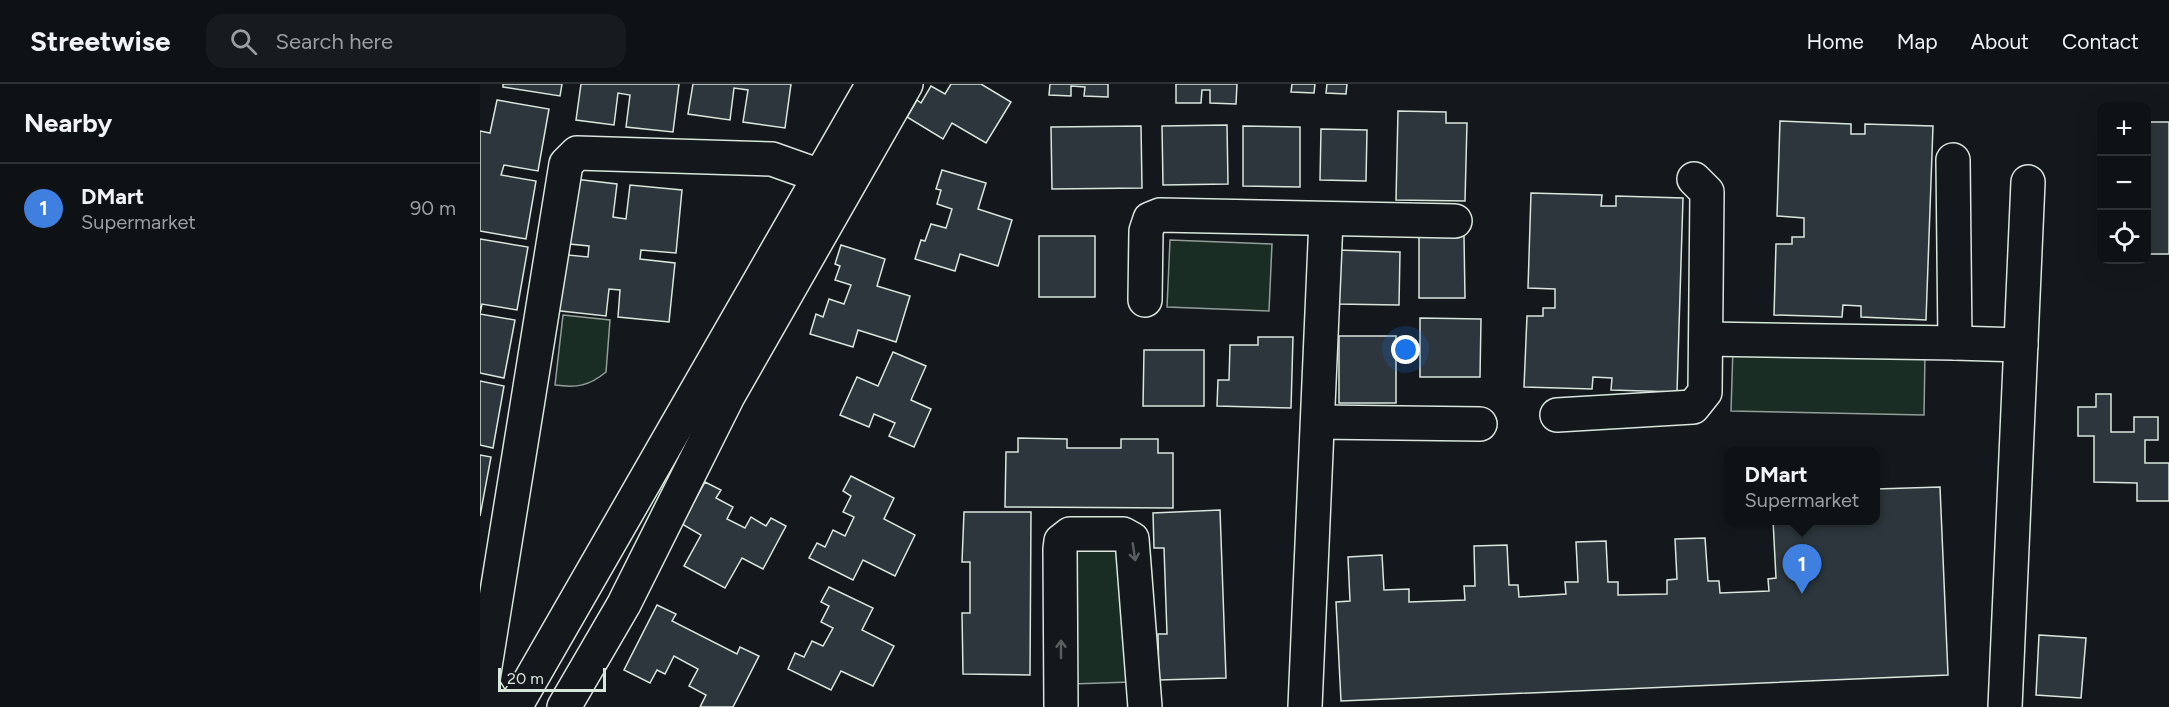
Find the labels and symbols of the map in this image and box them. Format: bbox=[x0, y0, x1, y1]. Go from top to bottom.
your location bbox=[1391, 335, 1420, 364]
one-way arrow bbox=[1129, 541, 1140, 561]
pin: 1 bbox=[1782, 544, 1822, 594]
one-way arrow bbox=[1055, 639, 1067, 659]
scale bar bbox=[498, 665, 606, 692]

